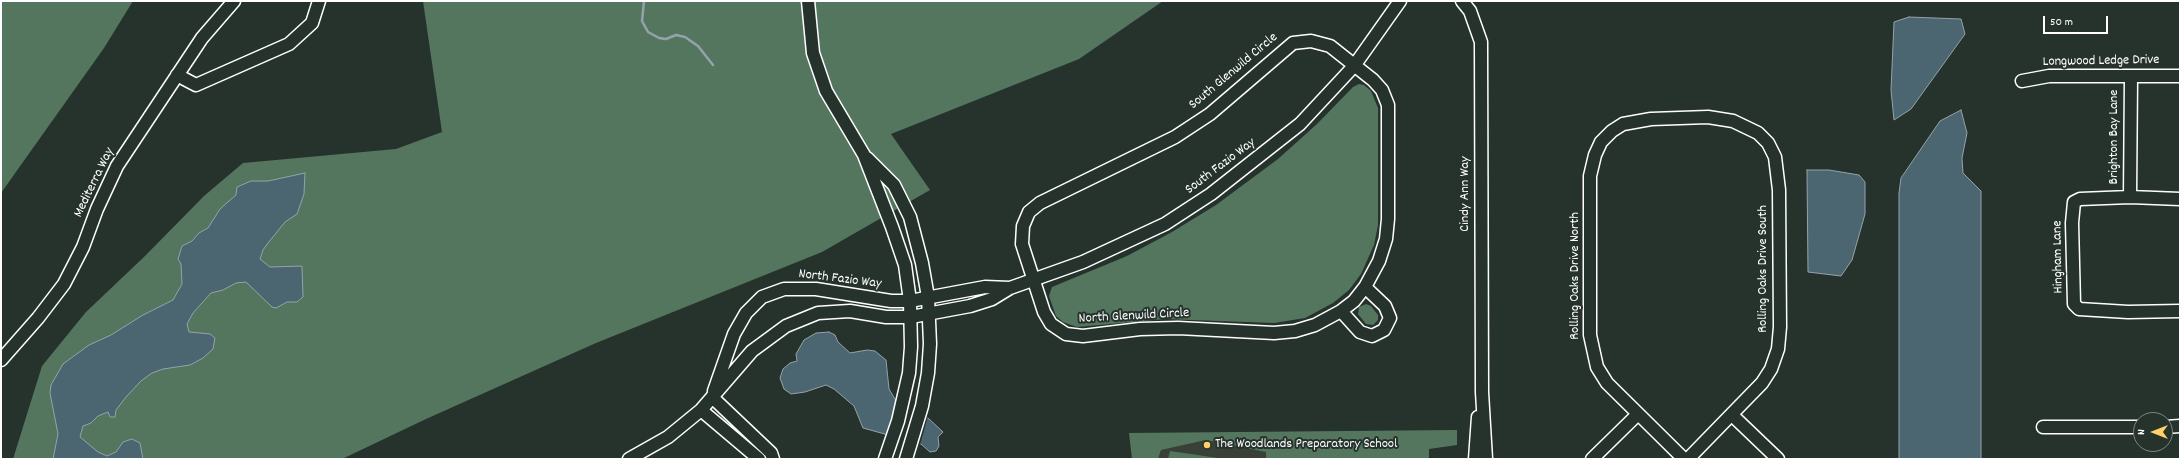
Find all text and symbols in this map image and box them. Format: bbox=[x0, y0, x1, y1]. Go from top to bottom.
scale bar bbox=[2045, 8, 2110, 34]
text: 50 m bbox=[2050, 14, 2073, 31]
street label: South Glenwild Circle bbox=[1186, 30, 1282, 114]
street label: Longwood Ledge Drive bbox=[2042, 53, 2160, 71]
street label: Brighton Bay Lane bbox=[2107, 89, 2123, 185]
street label: South Fazio Way bbox=[1183, 135, 1259, 199]
street label: Mediterra Way bbox=[71, 146, 119, 220]
street label: Cindy Ann Way bbox=[1458, 156, 1474, 232]
street label: Rolling Oaks Drive South bbox=[1756, 205, 1772, 333]
street label: Rolling Oaks Drive North bbox=[1568, 212, 1584, 340]
street label: Hingham Lane bbox=[2050, 220, 2068, 294]
street label: North Fazio Way bbox=[798, 267, 882, 293]
street label: North Glenwild Circle bbox=[1078, 306, 1190, 328]
north arrow bbox=[2133, 412, 2173, 452]
text: N bbox=[2134, 429, 2150, 435]
place label: The Woodlands Preparatory School bbox=[1215, 437, 1397, 453]
marker: The Woodlands Preparatory School bbox=[1202, 440, 1212, 450]

